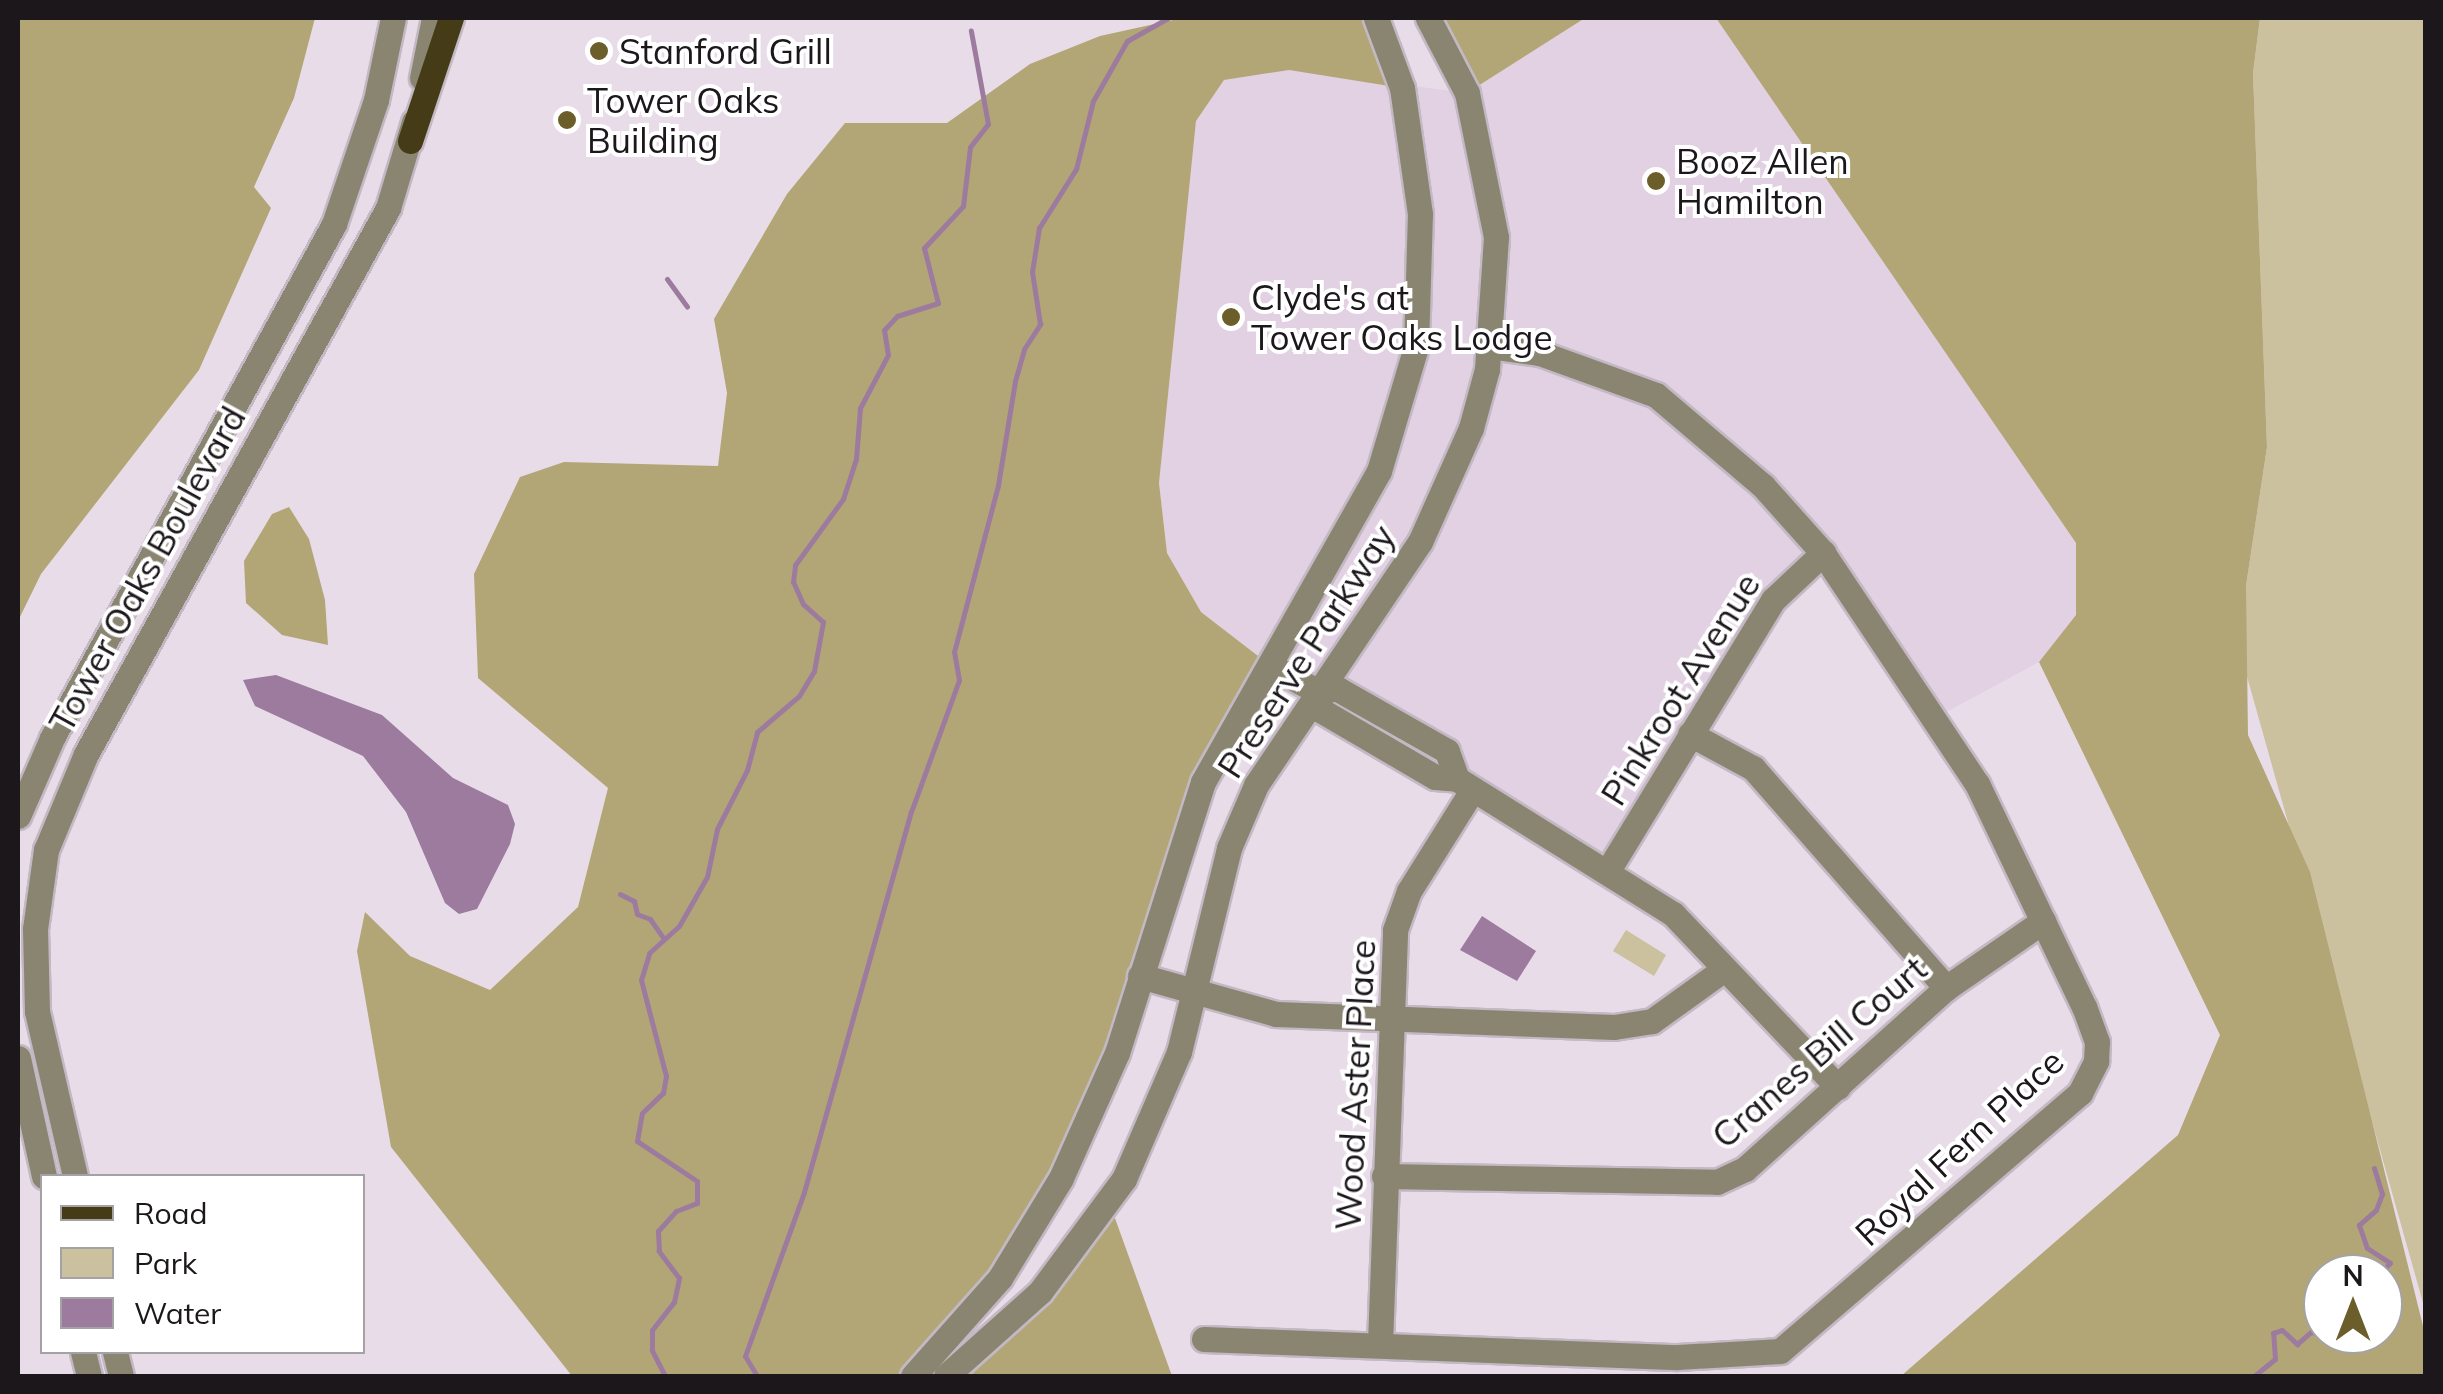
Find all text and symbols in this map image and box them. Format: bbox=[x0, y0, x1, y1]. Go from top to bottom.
place label: Stanford Grill bbox=[619, 30, 832, 72]
marker: Stanford Grill bbox=[588, 40, 610, 62]
place label: Tower Oaks Building bbox=[587, 79, 779, 161]
marker: Tower Oaks Building bbox=[556, 109, 578, 131]
place label: Booz Allen Hamilton bbox=[1676, 140, 1849, 222]
marker: Booz Allen Hamilton bbox=[1645, 170, 1667, 192]
place label: Clyde's at Tower Oaks Lodge bbox=[1251, 276, 1552, 358]
marker: Clyde's at Tower Oaks Lodge bbox=[1220, 306, 1242, 328]
street label: Tower Oaks Boulevard bbox=[40, 399, 254, 739]
street label: Preserve Parkway bbox=[1209, 517, 1403, 785]
street label: Pinkroot Avenue bbox=[1592, 565, 1768, 813]
street label: Wood Aster Place bbox=[1326, 939, 1384, 1231]
street label: Cranes Bill Court bbox=[1703, 948, 1935, 1156]
street label: Royal Fern Place bbox=[1846, 1040, 2072, 1254]
legend bbox=[40, 1174, 365, 1354]
text: Road bbox=[134, 1194, 208, 1232]
text: Park bbox=[134, 1244, 197, 1282]
north arrow bbox=[2303, 1254, 2403, 1354]
text: N bbox=[2342, 1258, 2364, 1293]
text: Water bbox=[134, 1294, 221, 1332]

